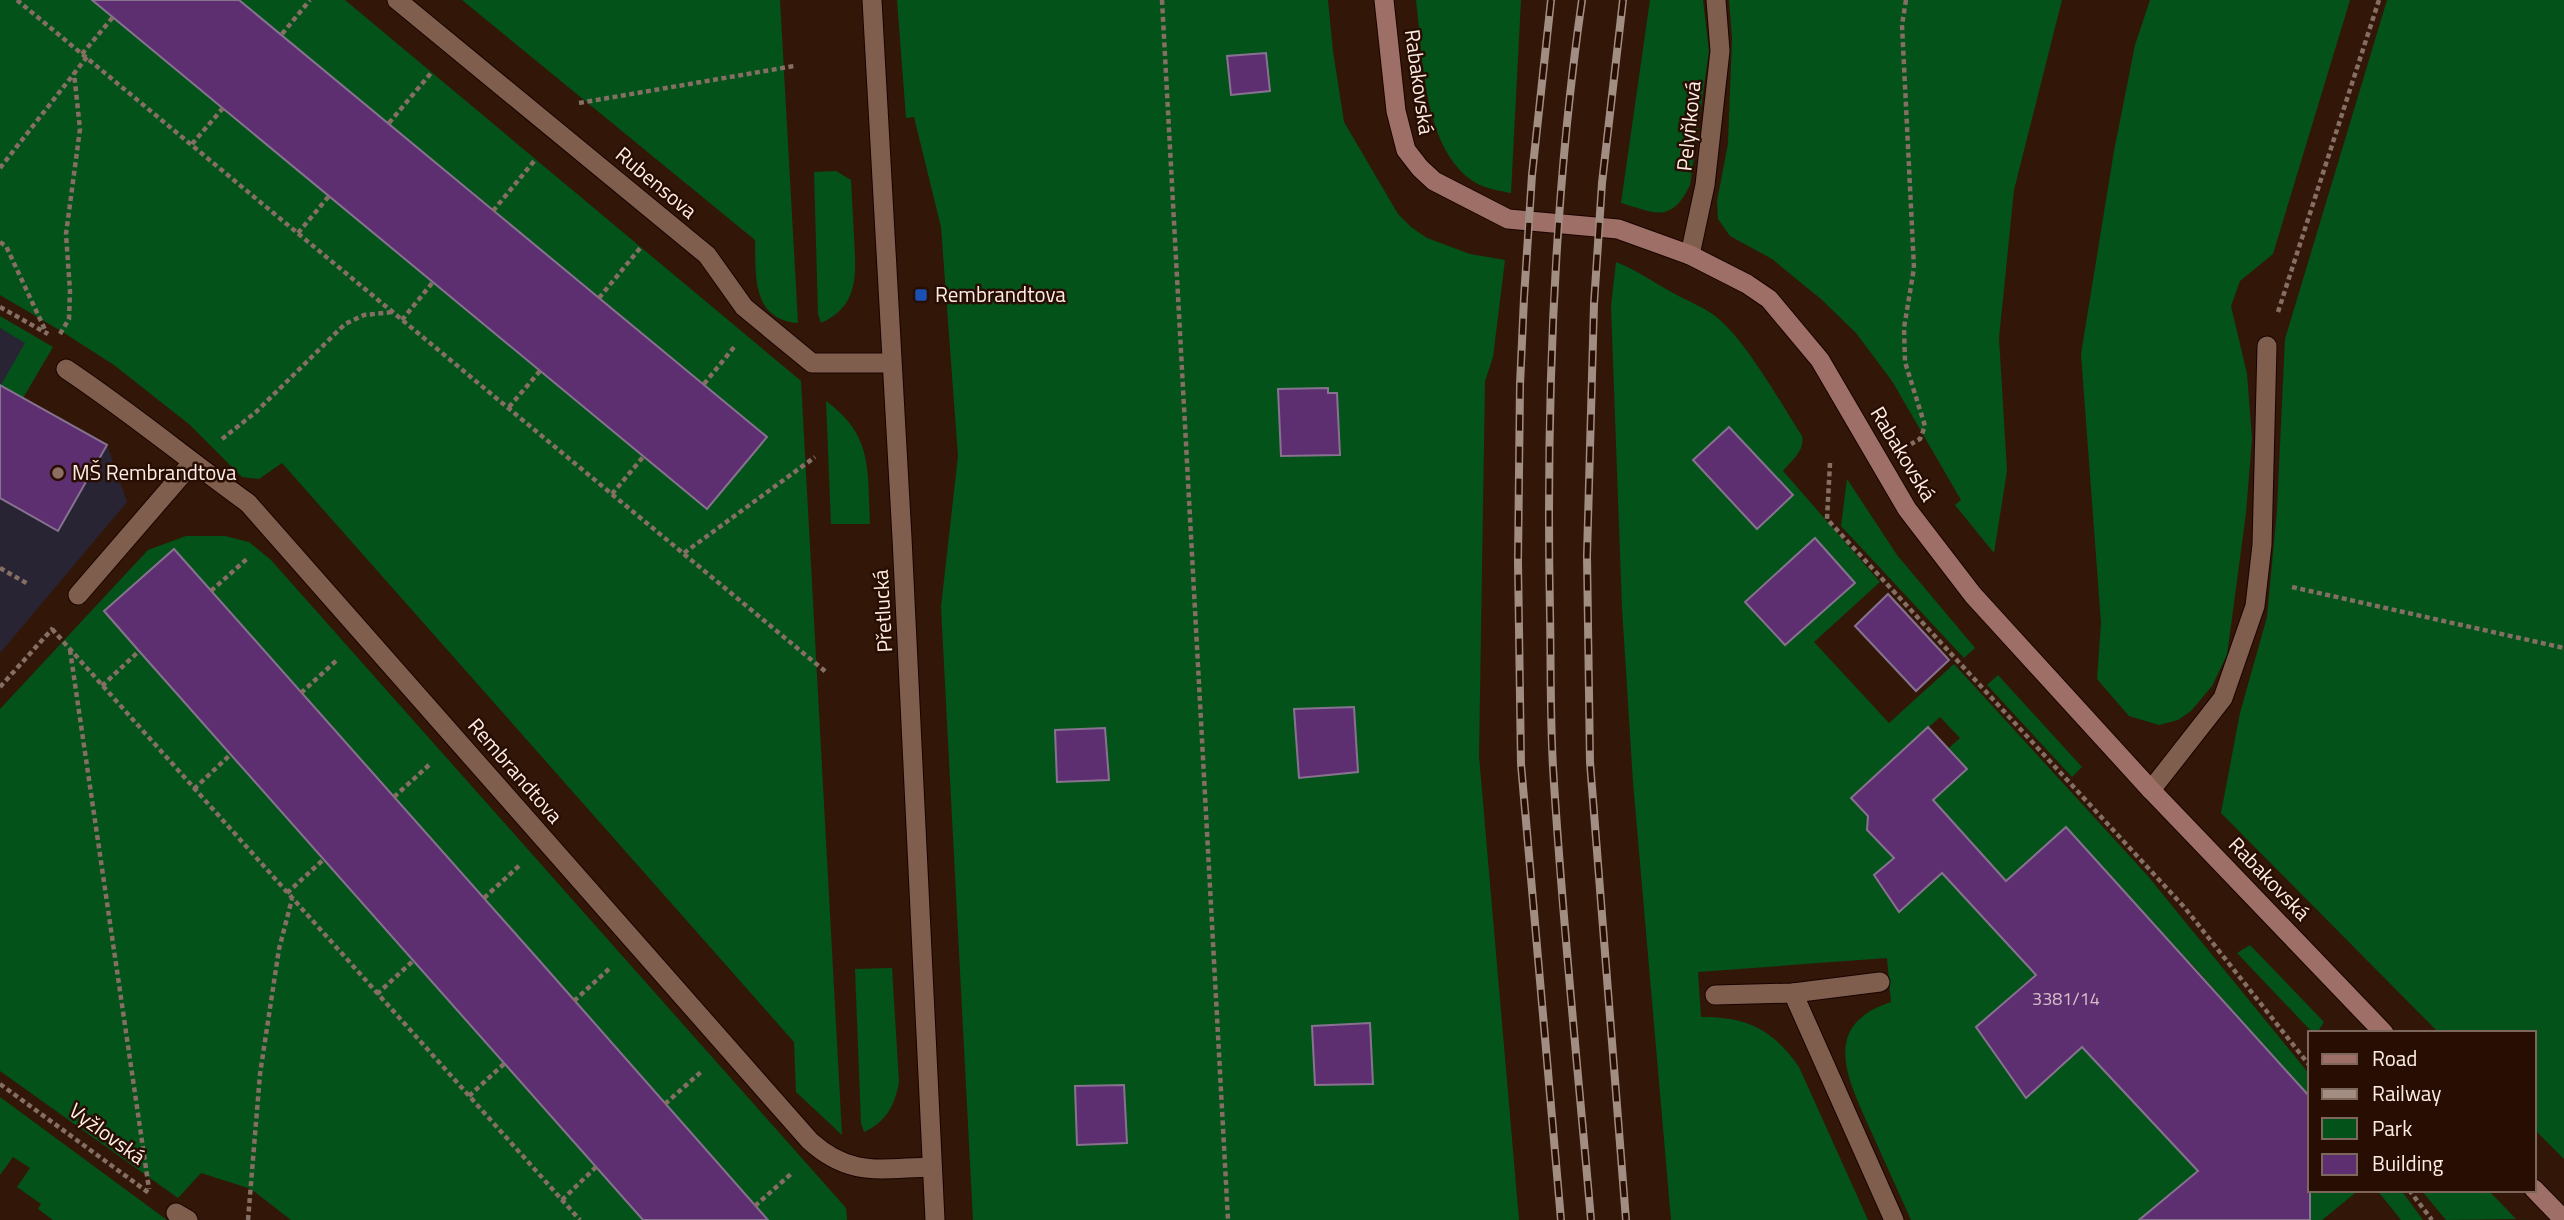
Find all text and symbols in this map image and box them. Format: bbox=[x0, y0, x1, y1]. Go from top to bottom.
street label: Rabakovská bbox=[1397, 27, 1443, 137]
street label: Pelyňková bbox=[1667, 79, 1709, 173]
street label: Rubensova bbox=[609, 138, 705, 226]
place label: Rembrandtova bbox=[935, 278, 1066, 310]
marker: Rembrandtova bbox=[913, 287, 929, 303]
street label: Rabakovská bbox=[1863, 400, 1945, 508]
place label: MŠ Rembrandtova bbox=[72, 456, 237, 488]
marker: MŠ Rembrandtova bbox=[50, 465, 66, 481]
street label: Přetlucká bbox=[864, 568, 900, 653]
street label: Rembrandtova bbox=[461, 710, 571, 831]
street label: Rabakovská bbox=[2221, 829, 2318, 928]
house number: 3381/14 bbox=[2032, 985, 2100, 1012]
legend bbox=[2308, 1031, 2536, 1192]
text: Road bbox=[2372, 1042, 2417, 1074]
text: Railway bbox=[2372, 1077, 2441, 1109]
street label: Vyžlovská bbox=[63, 1094, 153, 1172]
text: Park bbox=[2372, 1112, 2412, 1144]
text: Building bbox=[2372, 1147, 2444, 1179]

